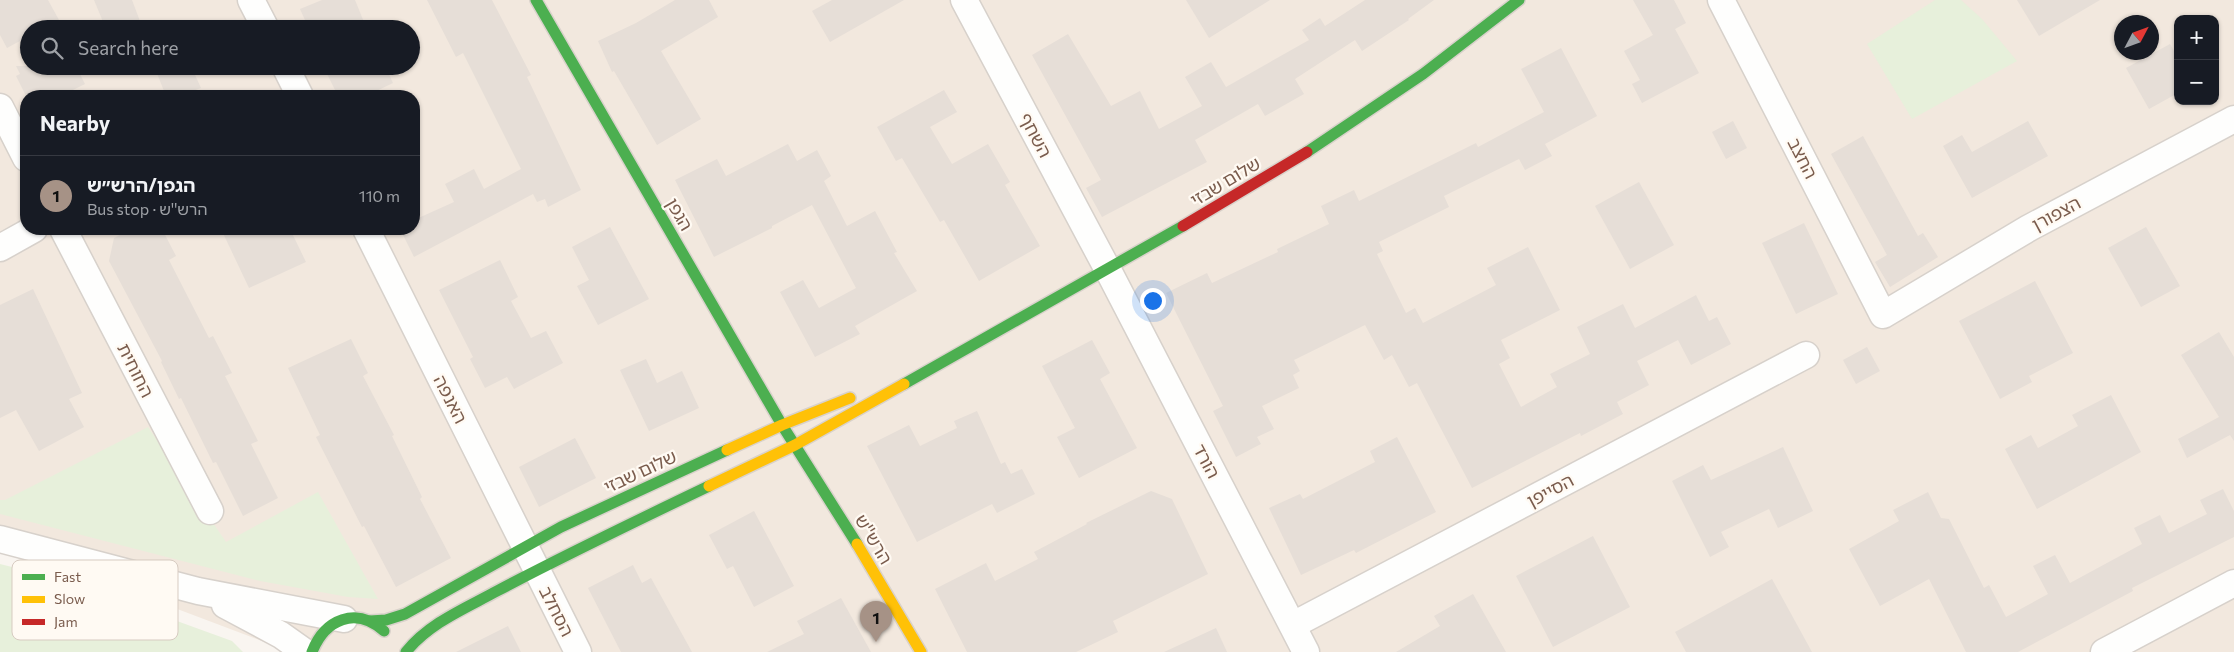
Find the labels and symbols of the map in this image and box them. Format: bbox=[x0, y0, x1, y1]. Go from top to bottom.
north arrow bbox=[2114, 15, 2159, 60]
street label: השחף bbox=[1015, 109, 1057, 161]
street label: החצב bbox=[1783, 134, 1823, 182]
street label: שלום שבזי bbox=[1186, 152, 1264, 210]
street label: הצפורן bbox=[2028, 191, 2084, 235]
street label: הגפן bbox=[662, 194, 698, 234]
your location bbox=[1140, 288, 1166, 314]
street label: החוחית bbox=[113, 339, 159, 401]
street label: האנפה bbox=[429, 371, 473, 427]
street label: הורד bbox=[1189, 440, 1225, 482]
street label: שלום שבזי bbox=[600, 445, 680, 497]
street label: הסייפן bbox=[1523, 469, 1577, 511]
street label: הרש''ש bbox=[851, 510, 897, 568]
legend bbox=[12, 560, 178, 640]
text: Fast bbox=[54, 568, 81, 585]
street label: הסחלב bbox=[535, 582, 579, 640]
text: Slow bbox=[54, 590, 85, 607]
pin: 1 bbox=[860, 601, 892, 642]
text: Jam bbox=[54, 613, 78, 630]

